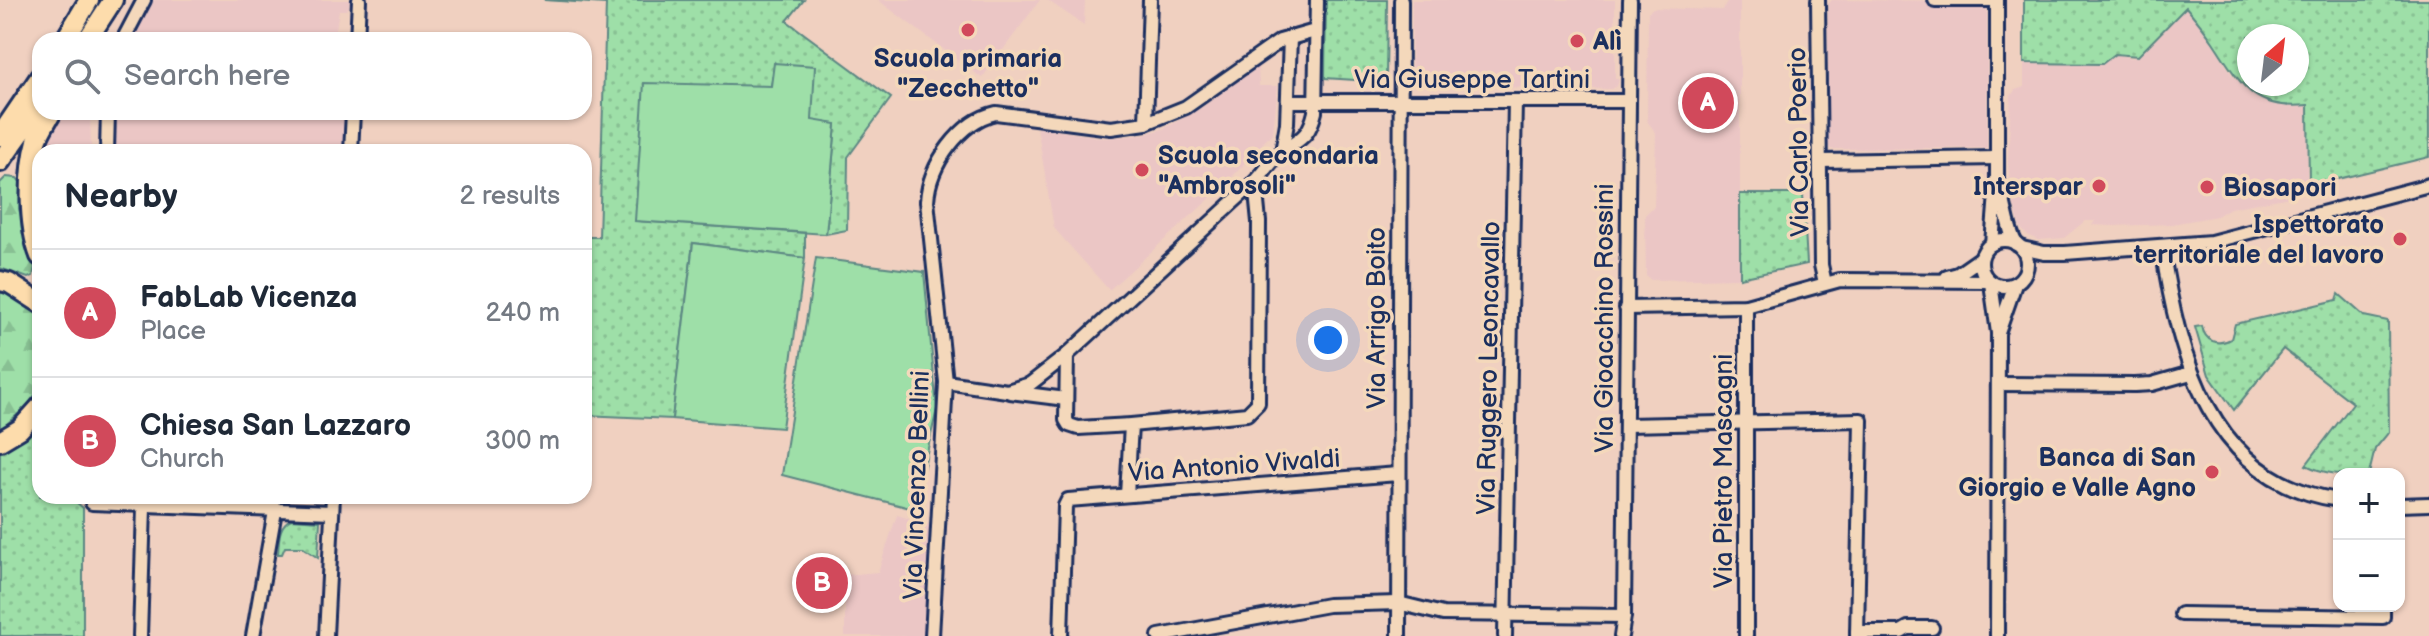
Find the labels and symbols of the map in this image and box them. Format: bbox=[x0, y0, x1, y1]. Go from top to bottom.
marker: Scuola primaria "Zecchetto" bbox=[959, 21, 977, 39]
north arrow bbox=[2237, 24, 2309, 96]
place label: Alì bbox=[1592, 27, 1622, 58]
marker: Alì bbox=[1568, 32, 1586, 50]
place label: Scuola primaria "Zecchetto" bbox=[874, 44, 1062, 105]
street label: Via Carlo Poerio bbox=[1782, 47, 1817, 237]
street label: Via Giuseppe Tartini bbox=[1354, 65, 1590, 96]
pin: A bbox=[1682, 73, 1734, 133]
place label: Scuola secondaria "Ambrosoli" bbox=[1158, 141, 1379, 202]
marker: Scuola secondaria "Ambrosoli" bbox=[1133, 161, 1151, 179]
place label: Interspar bbox=[1973, 172, 2084, 203]
place label: Biosapori bbox=[2223, 173, 2337, 204]
marker: Interspar bbox=[2090, 177, 2108, 195]
marker: Biosapori bbox=[2198, 178, 2216, 196]
street label: Via Gioacchino Rossini bbox=[1590, 183, 1621, 453]
place label: Ispettorato territoriale del lavoro bbox=[2133, 210, 2384, 271]
street label: Via Ruggero Leoncavallo bbox=[1471, 221, 1508, 515]
street label: Via Arrigo Boito bbox=[1362, 227, 1393, 409]
marker: Ispettorato territoriale del lavoro bbox=[2391, 230, 2409, 248]
your location bbox=[1308, 320, 1348, 360]
street label: Via Pietro Mascagni bbox=[1709, 354, 1740, 588]
street label: Via Vincenzo Bellini bbox=[898, 370, 937, 600]
place label: Banca di San Giorgio e Valle Agno bbox=[1958, 443, 2196, 504]
street label: Via Antonio Vivaldi bbox=[1127, 444, 1341, 489]
marker: Banca di San Giorgio e Valle Agno bbox=[2203, 463, 2221, 481]
pin: B bbox=[796, 553, 848, 613]

